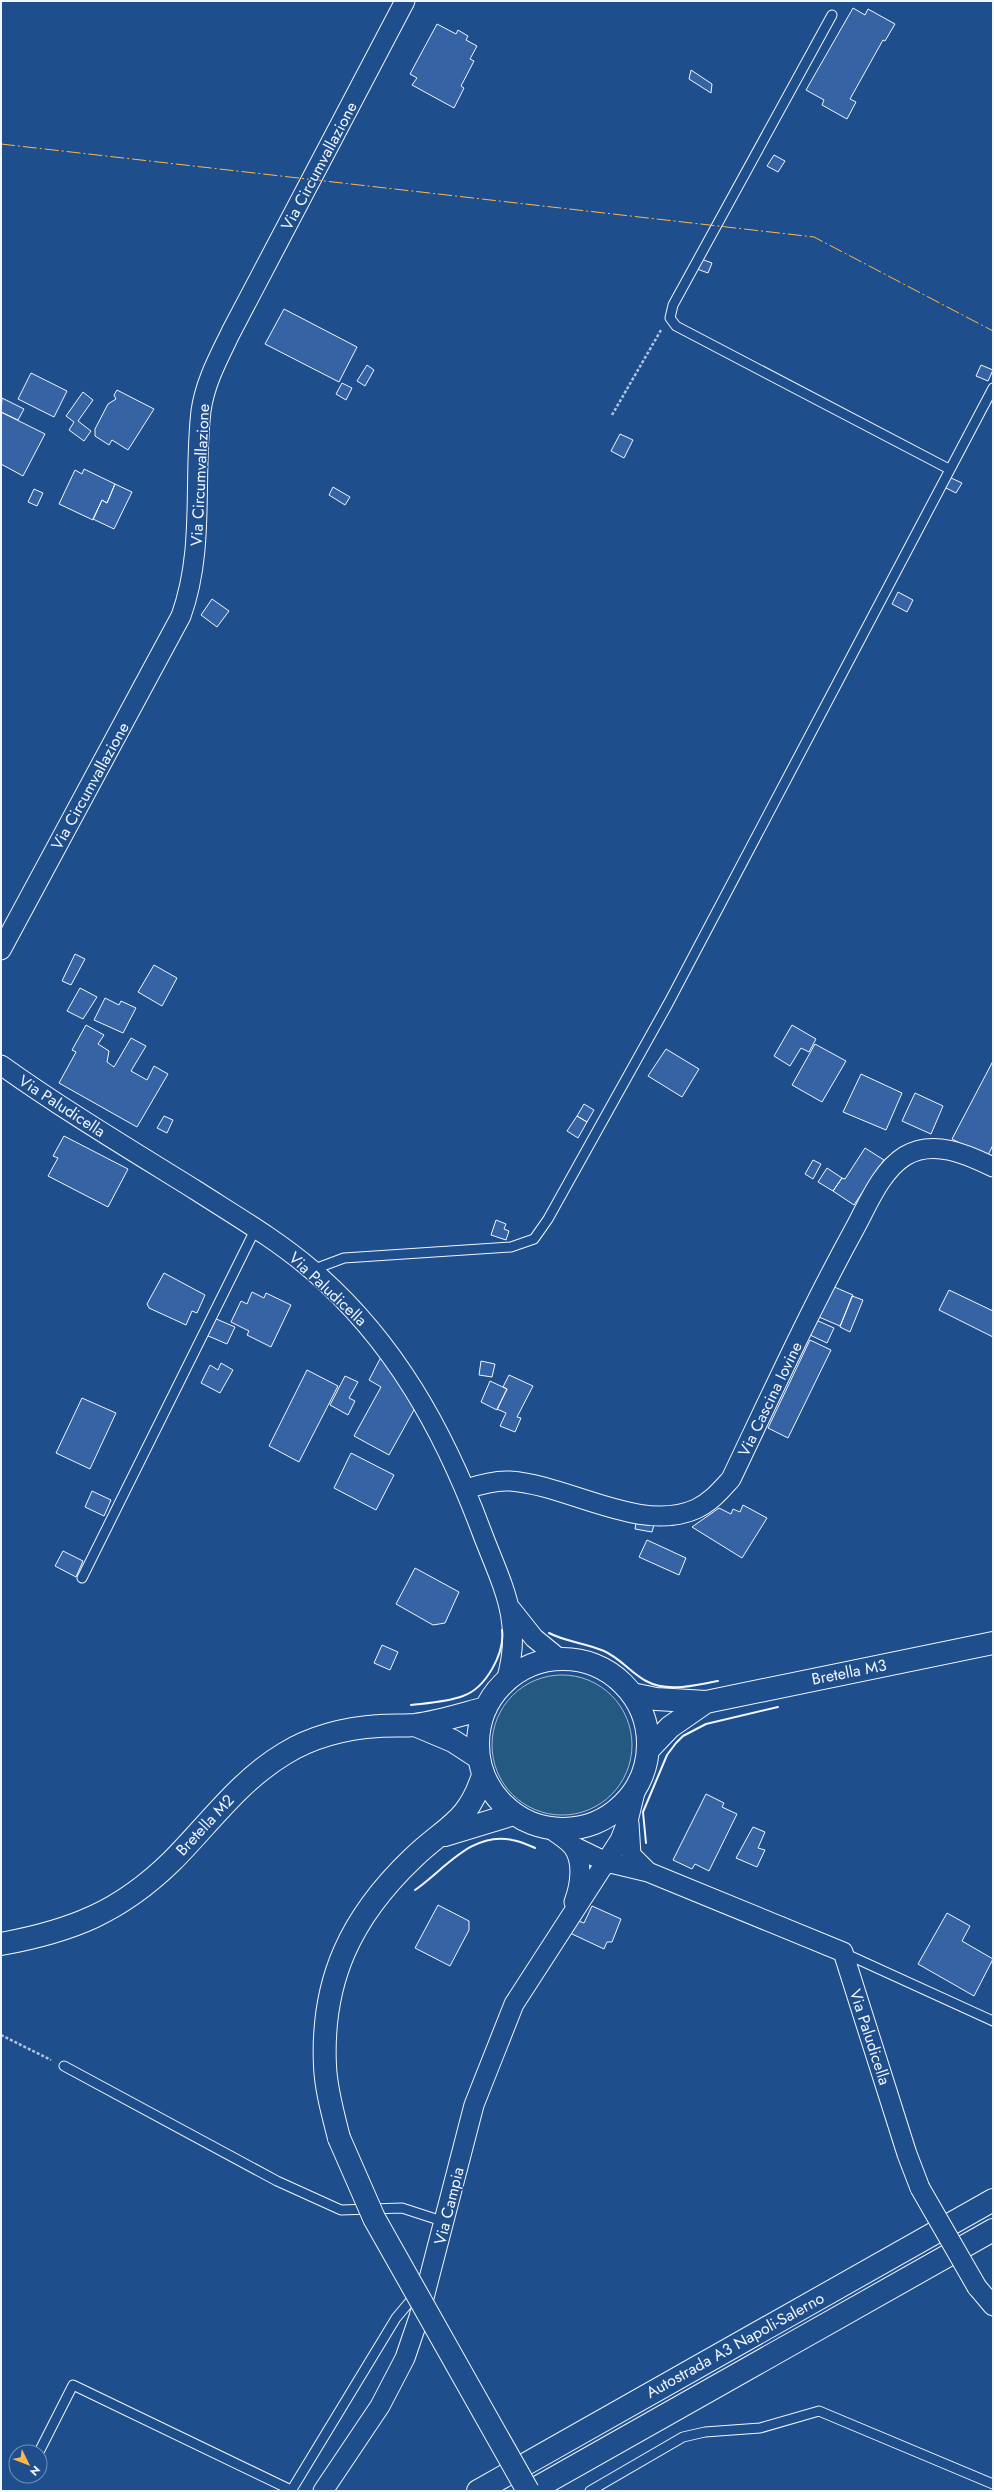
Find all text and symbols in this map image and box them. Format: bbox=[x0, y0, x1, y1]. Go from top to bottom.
street label: Via Circumvallazione bbox=[275, 98, 363, 234]
street label: Via Circumvallazione bbox=[185, 403, 215, 547]
street label: Via Circumvallazione bbox=[45, 718, 135, 854]
street label: Via Paludicella bbox=[14, 1069, 110, 1143]
street label: Via Paludicella bbox=[284, 1247, 372, 1331]
street label: Via Cascina Iovine bbox=[732, 1338, 808, 1460]
street label: Bretella M3 bbox=[809, 1653, 889, 1691]
street label: Bretella M2 bbox=[171, 1789, 239, 1861]
street label: Via Paludicella bbox=[844, 1986, 896, 2088]
street label: Via Campia bbox=[428, 2165, 470, 2247]
street label: Autostrada A3 Napoli-Salerno bbox=[642, 2286, 829, 2404]
north arrow bbox=[8, 2444, 48, 2484]
text: N bbox=[26, 2462, 44, 2479]

